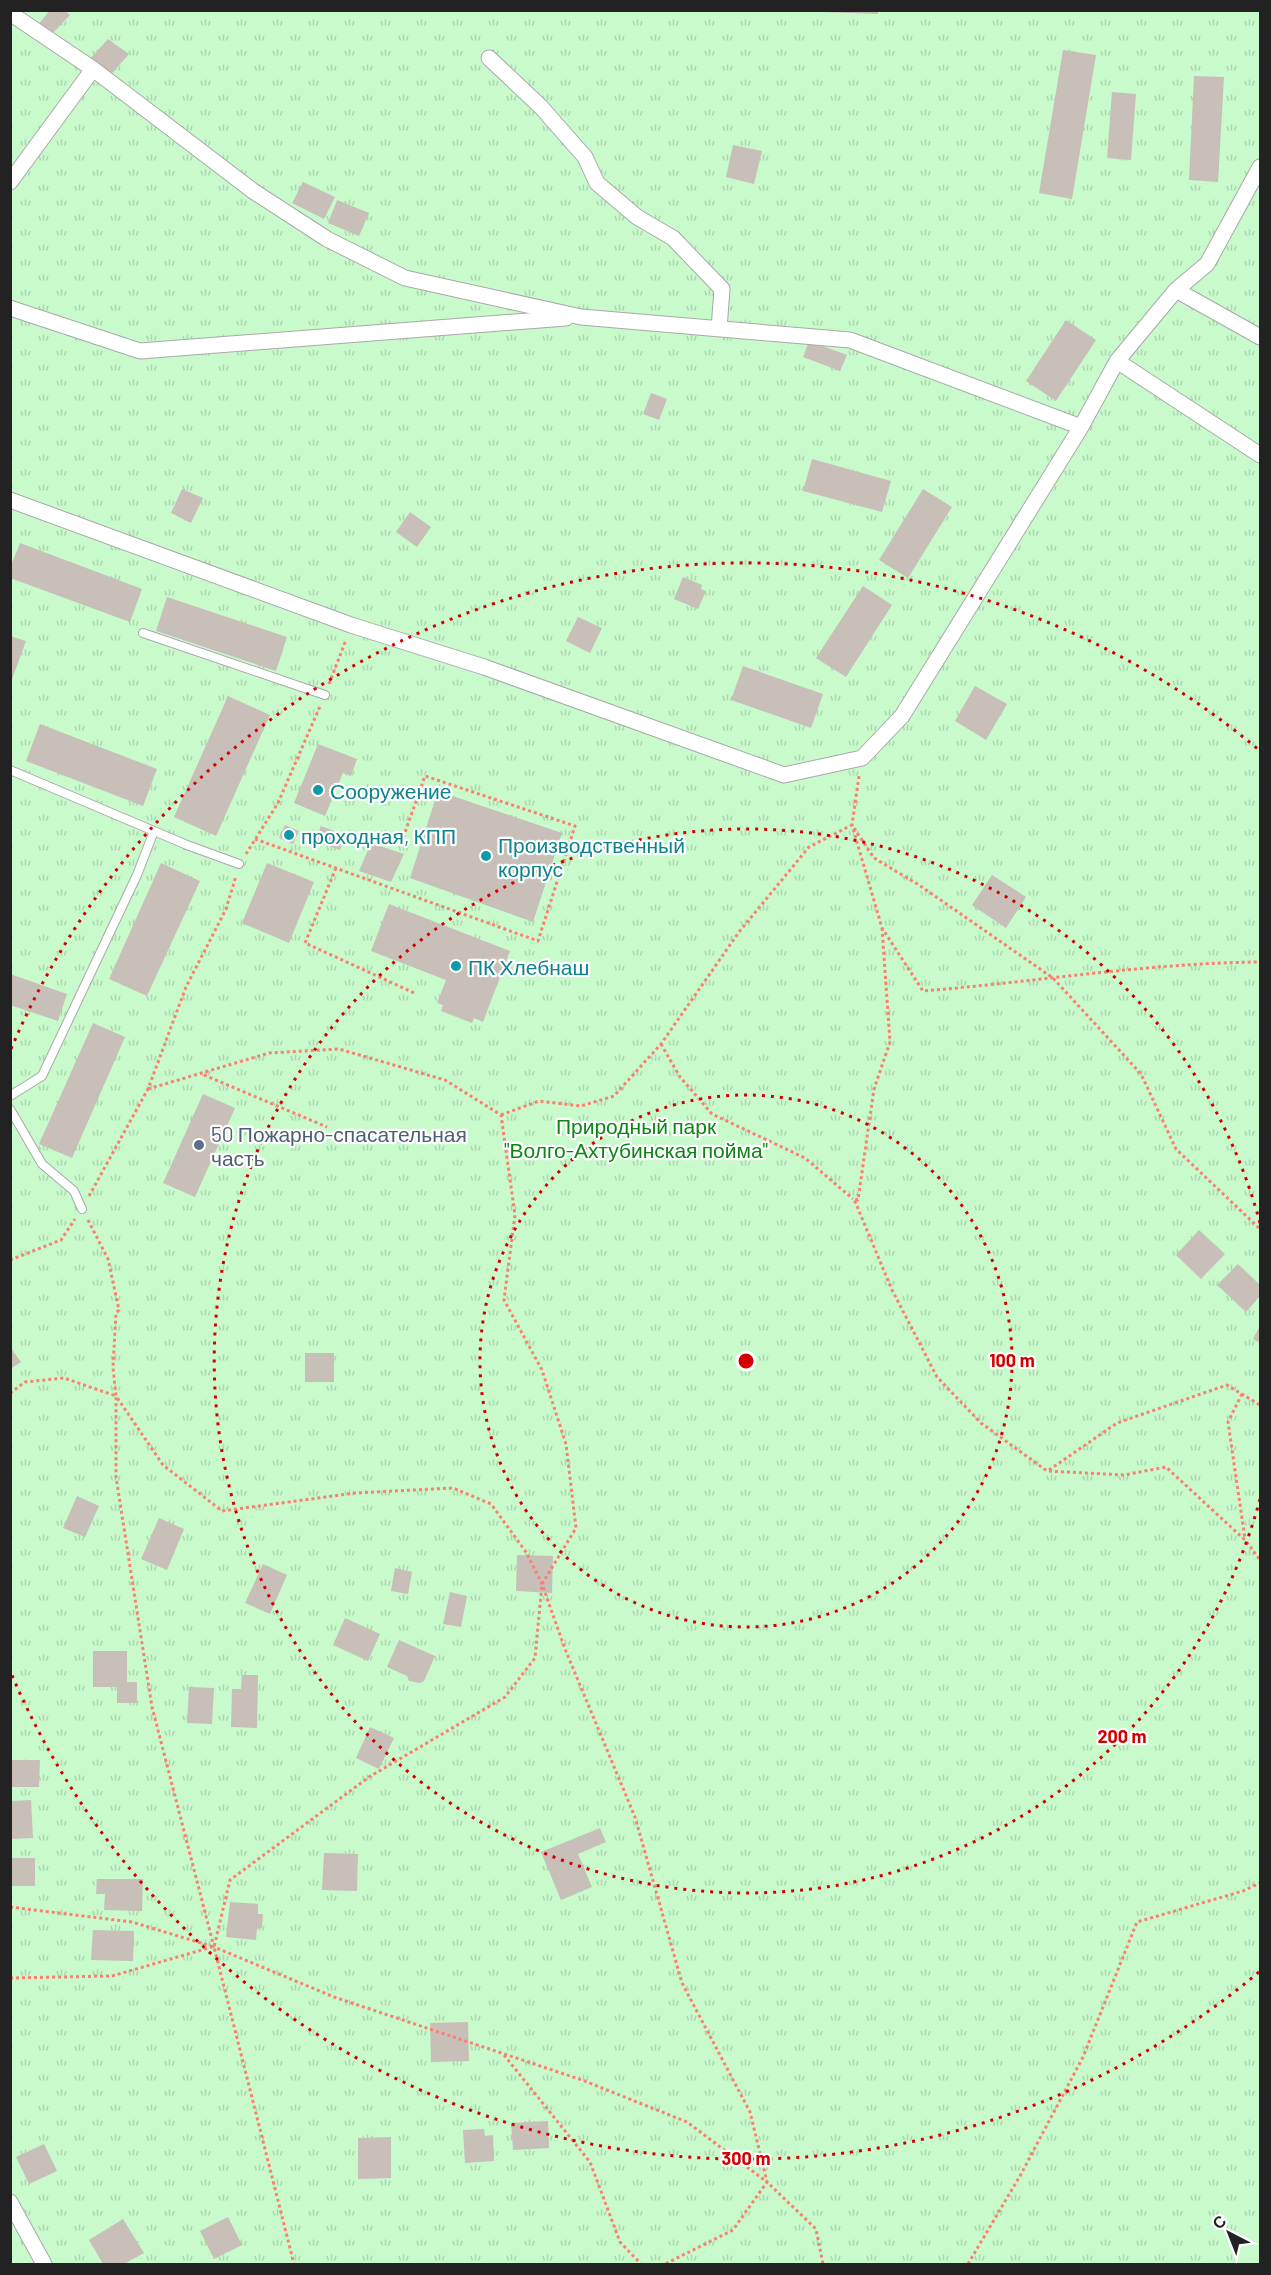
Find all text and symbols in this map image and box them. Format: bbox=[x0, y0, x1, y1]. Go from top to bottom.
place label: Сооружение bbox=[330, 778, 451, 803]
marker: Сооружение bbox=[311, 783, 325, 797]
place label: проходная, КПП bbox=[301, 823, 456, 848]
marker: проходная, КПП bbox=[282, 828, 296, 842]
place label: Производственный корпус bbox=[498, 832, 685, 881]
marker: Производственный корпус bbox=[479, 849, 493, 863]
place label: ПК Хлебнаш bbox=[468, 954, 589, 979]
marker: ПК Хлебнаш bbox=[449, 959, 463, 973]
park label: Природный парк "Волго-Ахтубинская пойма" bbox=[504, 1113, 768, 1162]
place label: 50 Пожарно-спасательная часть bbox=[211, 1121, 467, 1170]
marker: 50 Пожарно-спасательная часть bbox=[192, 1138, 206, 1152]
text: 100 m bbox=[989, 1349, 1035, 1371]
centre of rings bbox=[736, 1351, 756, 1371]
text: 200 m bbox=[1097, 1725, 1147, 1747]
text: 300 m bbox=[722, 2147, 770, 2169]
north arrow bbox=[1199, 2203, 1259, 2263]
text: С bbox=[1208, 2210, 1230, 2232]

